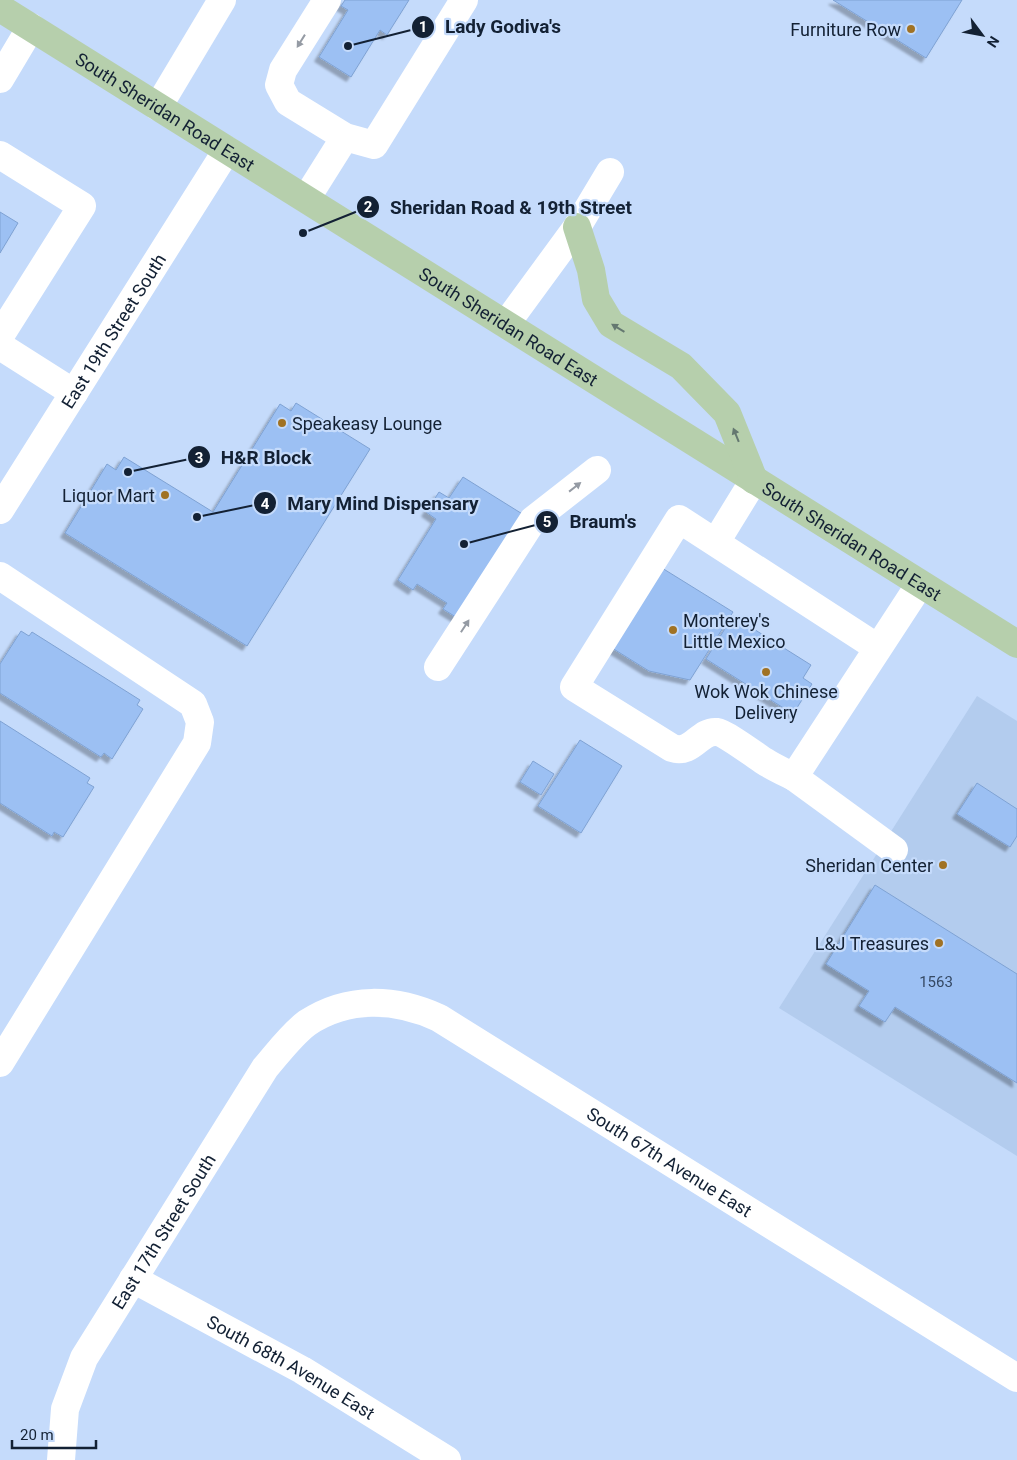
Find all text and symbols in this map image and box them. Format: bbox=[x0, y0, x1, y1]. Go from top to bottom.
callout: Lady Godiva's bbox=[410, 10, 571, 44]
north arrow bbox=[957, 10, 1007, 60]
text: Lady Godiva's bbox=[445, 15, 561, 38]
text: 1 bbox=[419, 18, 427, 36]
place label: Furniture Row bbox=[790, 19, 901, 40]
marker: Furniture Row bbox=[905, 23, 917, 35]
text: N bbox=[984, 33, 1002, 50]
one-way arrow bbox=[297, 35, 306, 48]
street label: South Sheridan Road East bbox=[72, 48, 259, 175]
callout: Sheridan Road & 19th Street bbox=[355, 190, 642, 224]
text: Sheridan Road & 19th Street bbox=[390, 196, 633, 219]
text: 2 bbox=[364, 198, 373, 216]
street label: East 19th Street South bbox=[56, 249, 170, 412]
street label: South Sheridan Road East bbox=[415, 262, 602, 390]
one-way arrow bbox=[612, 324, 625, 333]
place label: Speakeasy Lounge bbox=[292, 413, 442, 434]
marker: Speakeasy Lounge bbox=[276, 417, 288, 429]
one-way arrow bbox=[732, 427, 739, 442]
callout: H&R Block bbox=[186, 440, 322, 474]
text: H&R Block bbox=[221, 446, 312, 469]
text: 3 bbox=[195, 449, 203, 467]
street label: South Sheridan Road East bbox=[759, 477, 946, 605]
one-way arrow bbox=[568, 482, 582, 492]
place label: Liquor Mart bbox=[62, 485, 155, 506]
callout: Mary Mind Dispensary bbox=[252, 486, 489, 520]
marker: Liquor Mart bbox=[159, 489, 171, 501]
text: Mary Mind Dispensary bbox=[287, 492, 479, 515]
text: 4 bbox=[261, 495, 270, 513]
callout: Braum's bbox=[534, 505, 646, 539]
text: Braum's bbox=[569, 510, 637, 533]
text: 5 bbox=[543, 513, 551, 531]
place label: Monterey's Little Mexico bbox=[683, 610, 786, 652]
one-way arrow bbox=[460, 620, 469, 633]
marker: Monterey's Little Mexico bbox=[667, 624, 679, 636]
marker: Wok Wok Chinese Delivery bbox=[760, 666, 772, 678]
place label: Wok Wok Chinese Delivery bbox=[694, 681, 838, 723]
place label: Sheridan Center bbox=[805, 855, 933, 876]
marker: Sheridan Center bbox=[937, 859, 949, 871]
place label: L&J Treasures bbox=[815, 933, 929, 954]
marker: L&J Treasures bbox=[933, 937, 945, 949]
house number: 1563 bbox=[919, 973, 953, 991]
street label: South 67th Avenue East bbox=[583, 1102, 756, 1221]
street label: East 17th Street South bbox=[107, 1150, 219, 1313]
street label: South 68th Avenue East bbox=[204, 1310, 379, 1423]
scale bar bbox=[12, 1418, 96, 1450]
text: 20 m bbox=[20, 1426, 54, 1444]

